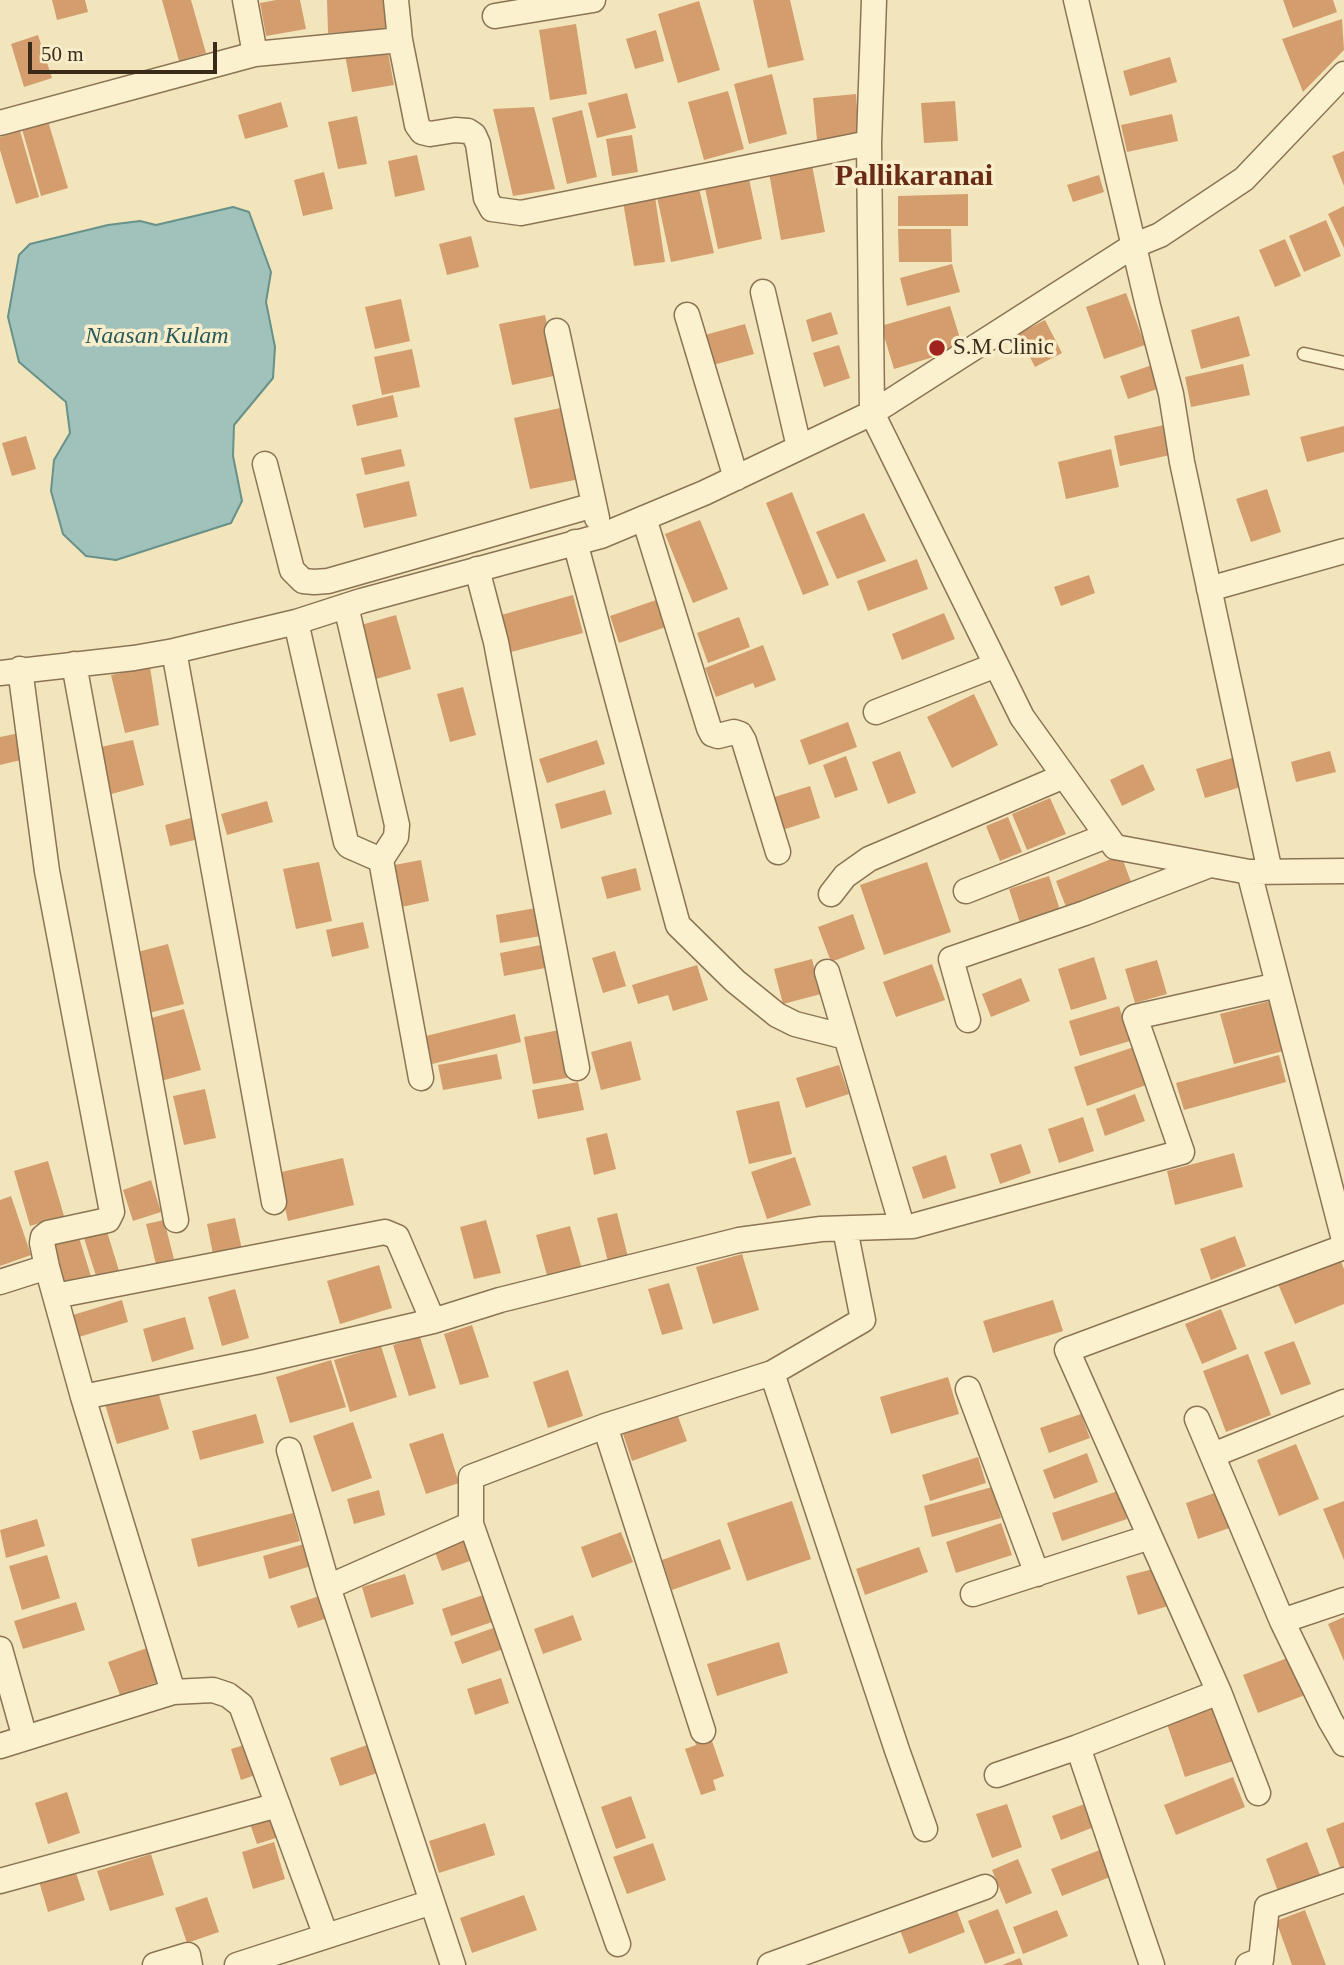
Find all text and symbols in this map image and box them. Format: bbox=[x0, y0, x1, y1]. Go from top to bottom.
scale bar bbox=[32, 28, 220, 72]
text: 50 m bbox=[41, 42, 84, 66]
district label: Pallikaranai bbox=[835, 159, 993, 195]
water label: Naasan Kulam bbox=[85, 323, 229, 351]
place label: S.M Clinic bbox=[953, 334, 1054, 362]
marker: S.M Clinic bbox=[927, 338, 947, 358]

